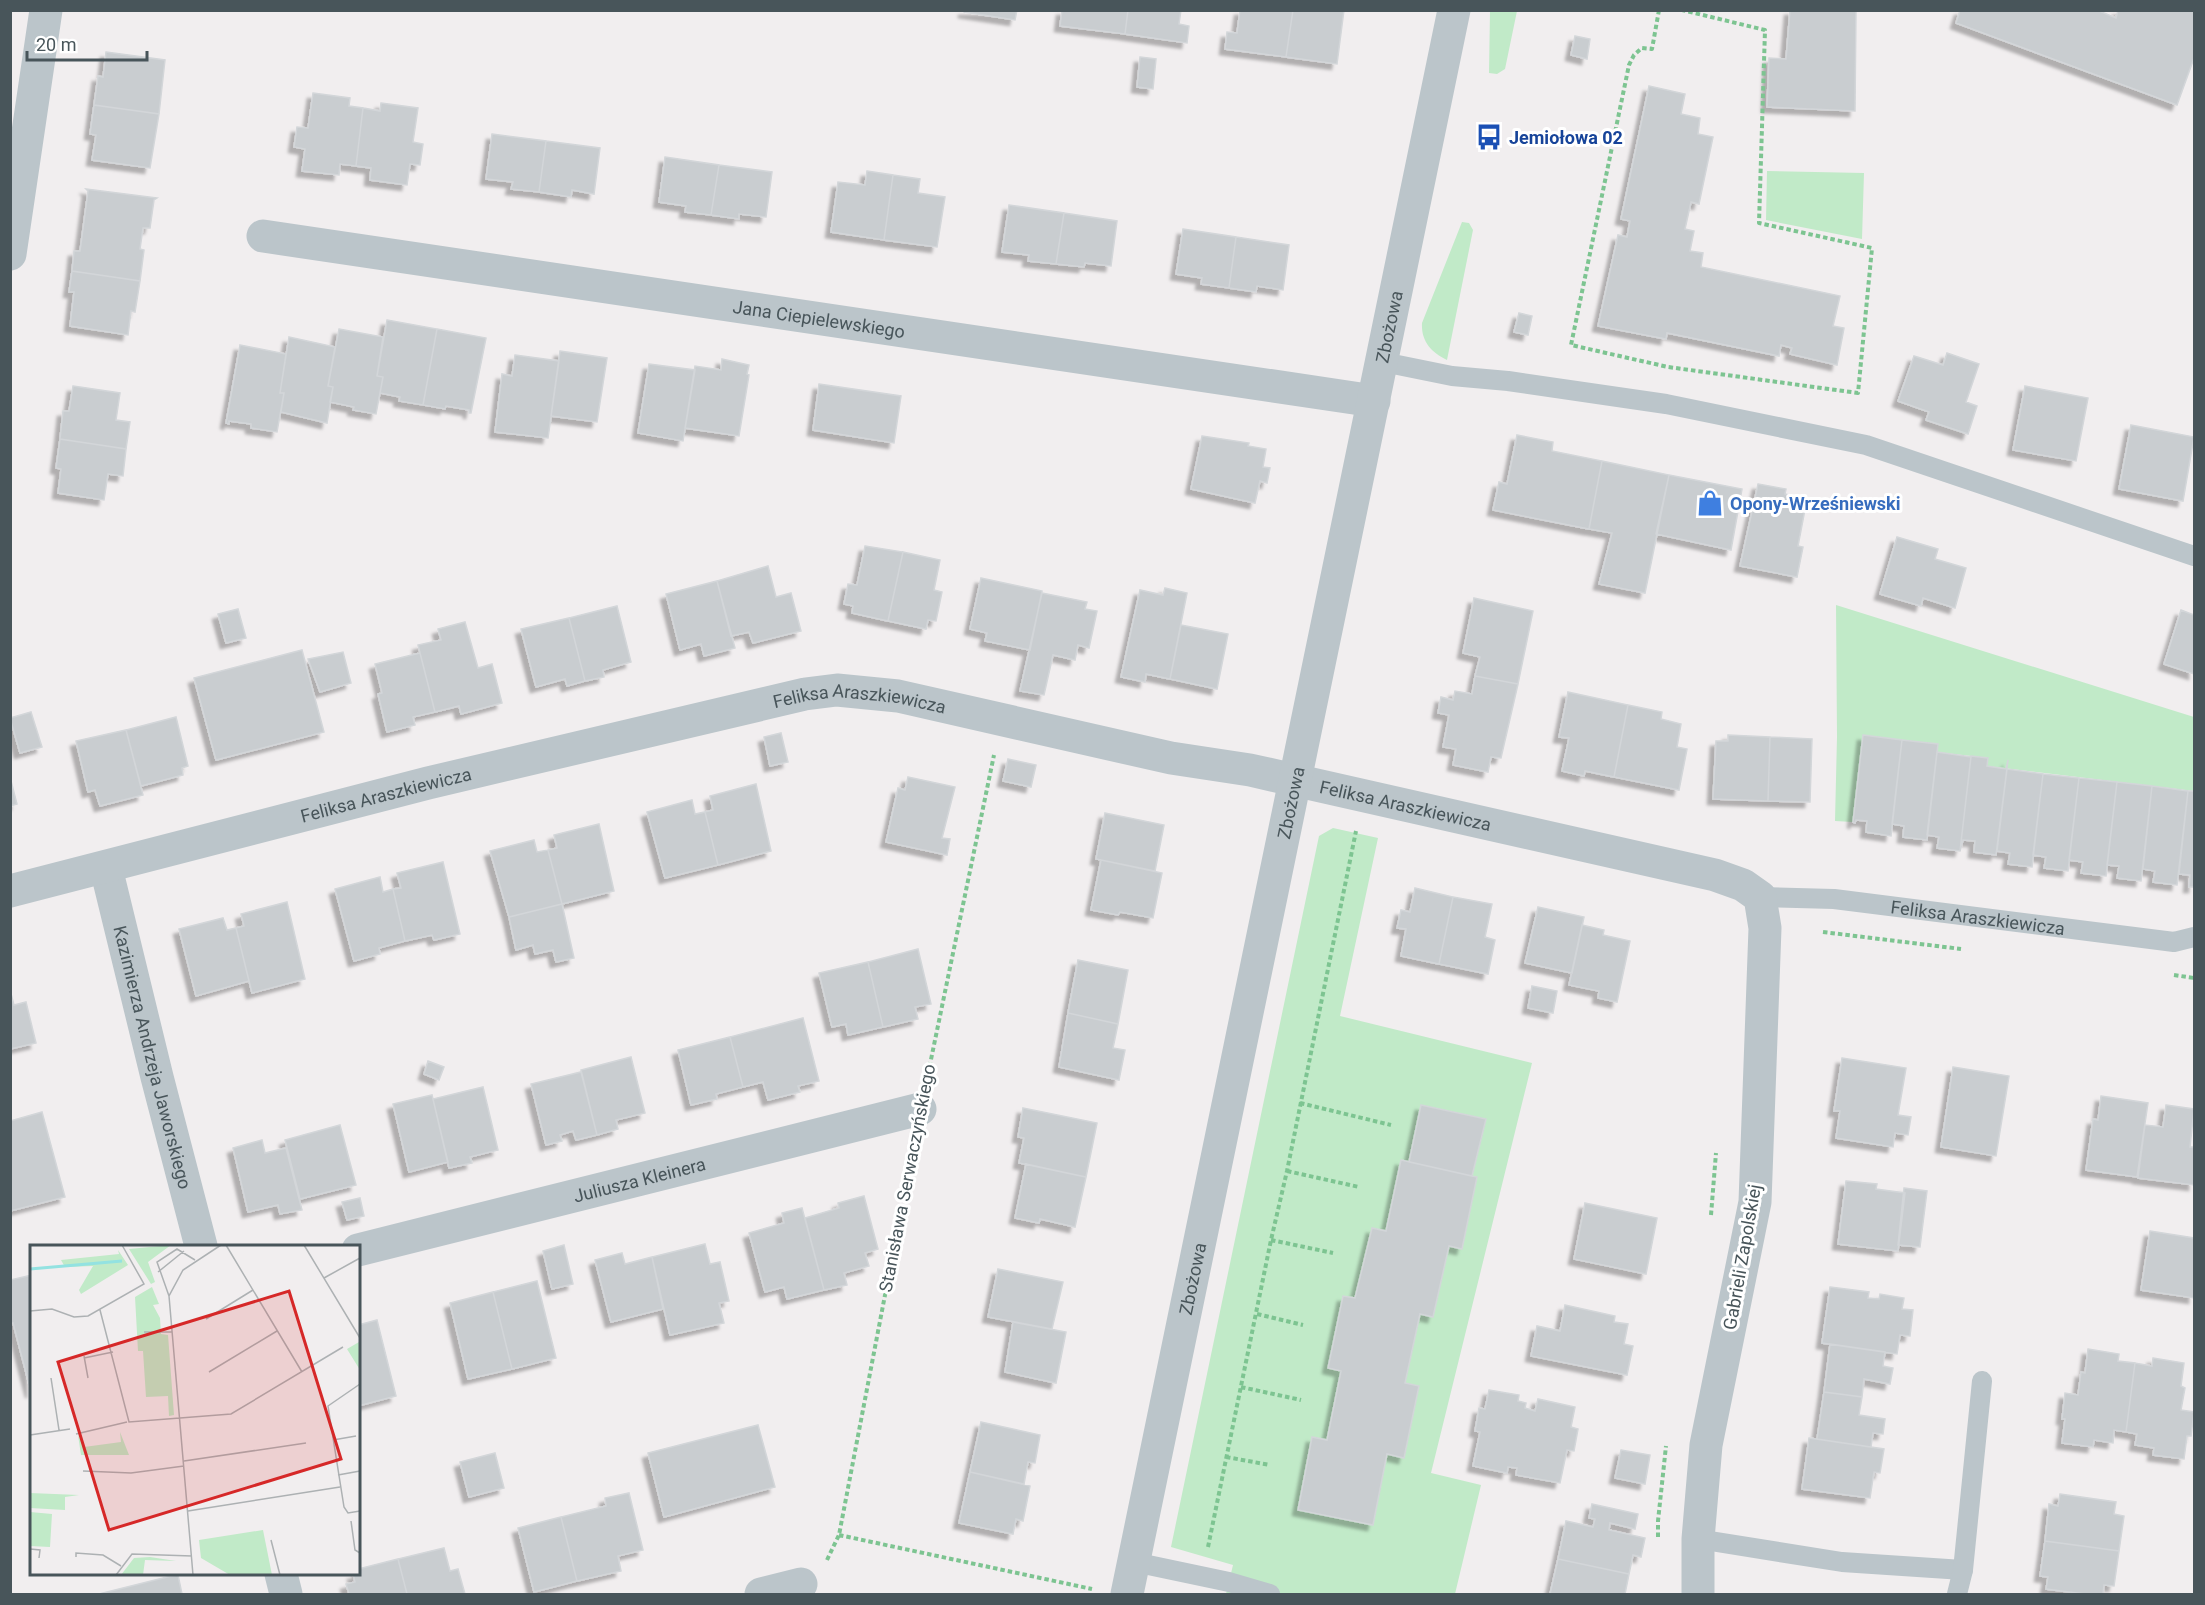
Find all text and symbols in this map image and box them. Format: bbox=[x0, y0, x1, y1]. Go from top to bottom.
scale bar bbox=[27, 24, 147, 62]
text: 20 m bbox=[36, 34, 76, 55]
bus stop icon: Jemiołowa 02 bbox=[1474, 122, 1504, 152]
place label: Jemiołowa 02 bbox=[1509, 127, 1623, 148]
street label: Zbożowa bbox=[1371, 289, 1406, 365]
street label: Jana Ciepielewskiego bbox=[731, 295, 906, 342]
shop icon: Opony-Wrześniewski bbox=[1695, 488, 1725, 518]
place label: Opony-Wrześniewski bbox=[1730, 493, 1901, 514]
street label: Feliksa Araszkiewicza bbox=[771, 679, 948, 717]
street label: Feliksa Araszkiewicza bbox=[298, 763, 473, 826]
street label: Zbożowa bbox=[1273, 765, 1308, 841]
street label: Feliksa Araszkiewicza bbox=[1318, 776, 1493, 835]
street label: Feliksa Araszkiewicza bbox=[1889, 896, 2066, 939]
street label: Kazimierza Andrzeja Jaworskiego bbox=[110, 923, 196, 1191]
street label: Stanisława Serwaczyńskiego bbox=[875, 1062, 939, 1294]
street label: Juliusza Kleinera bbox=[571, 1153, 708, 1206]
street label: Gabrieli Zapolskiej bbox=[1719, 1183, 1765, 1331]
street label: Zbożowa bbox=[1174, 1241, 1210, 1317]
inset map bbox=[30, 1245, 360, 1575]

